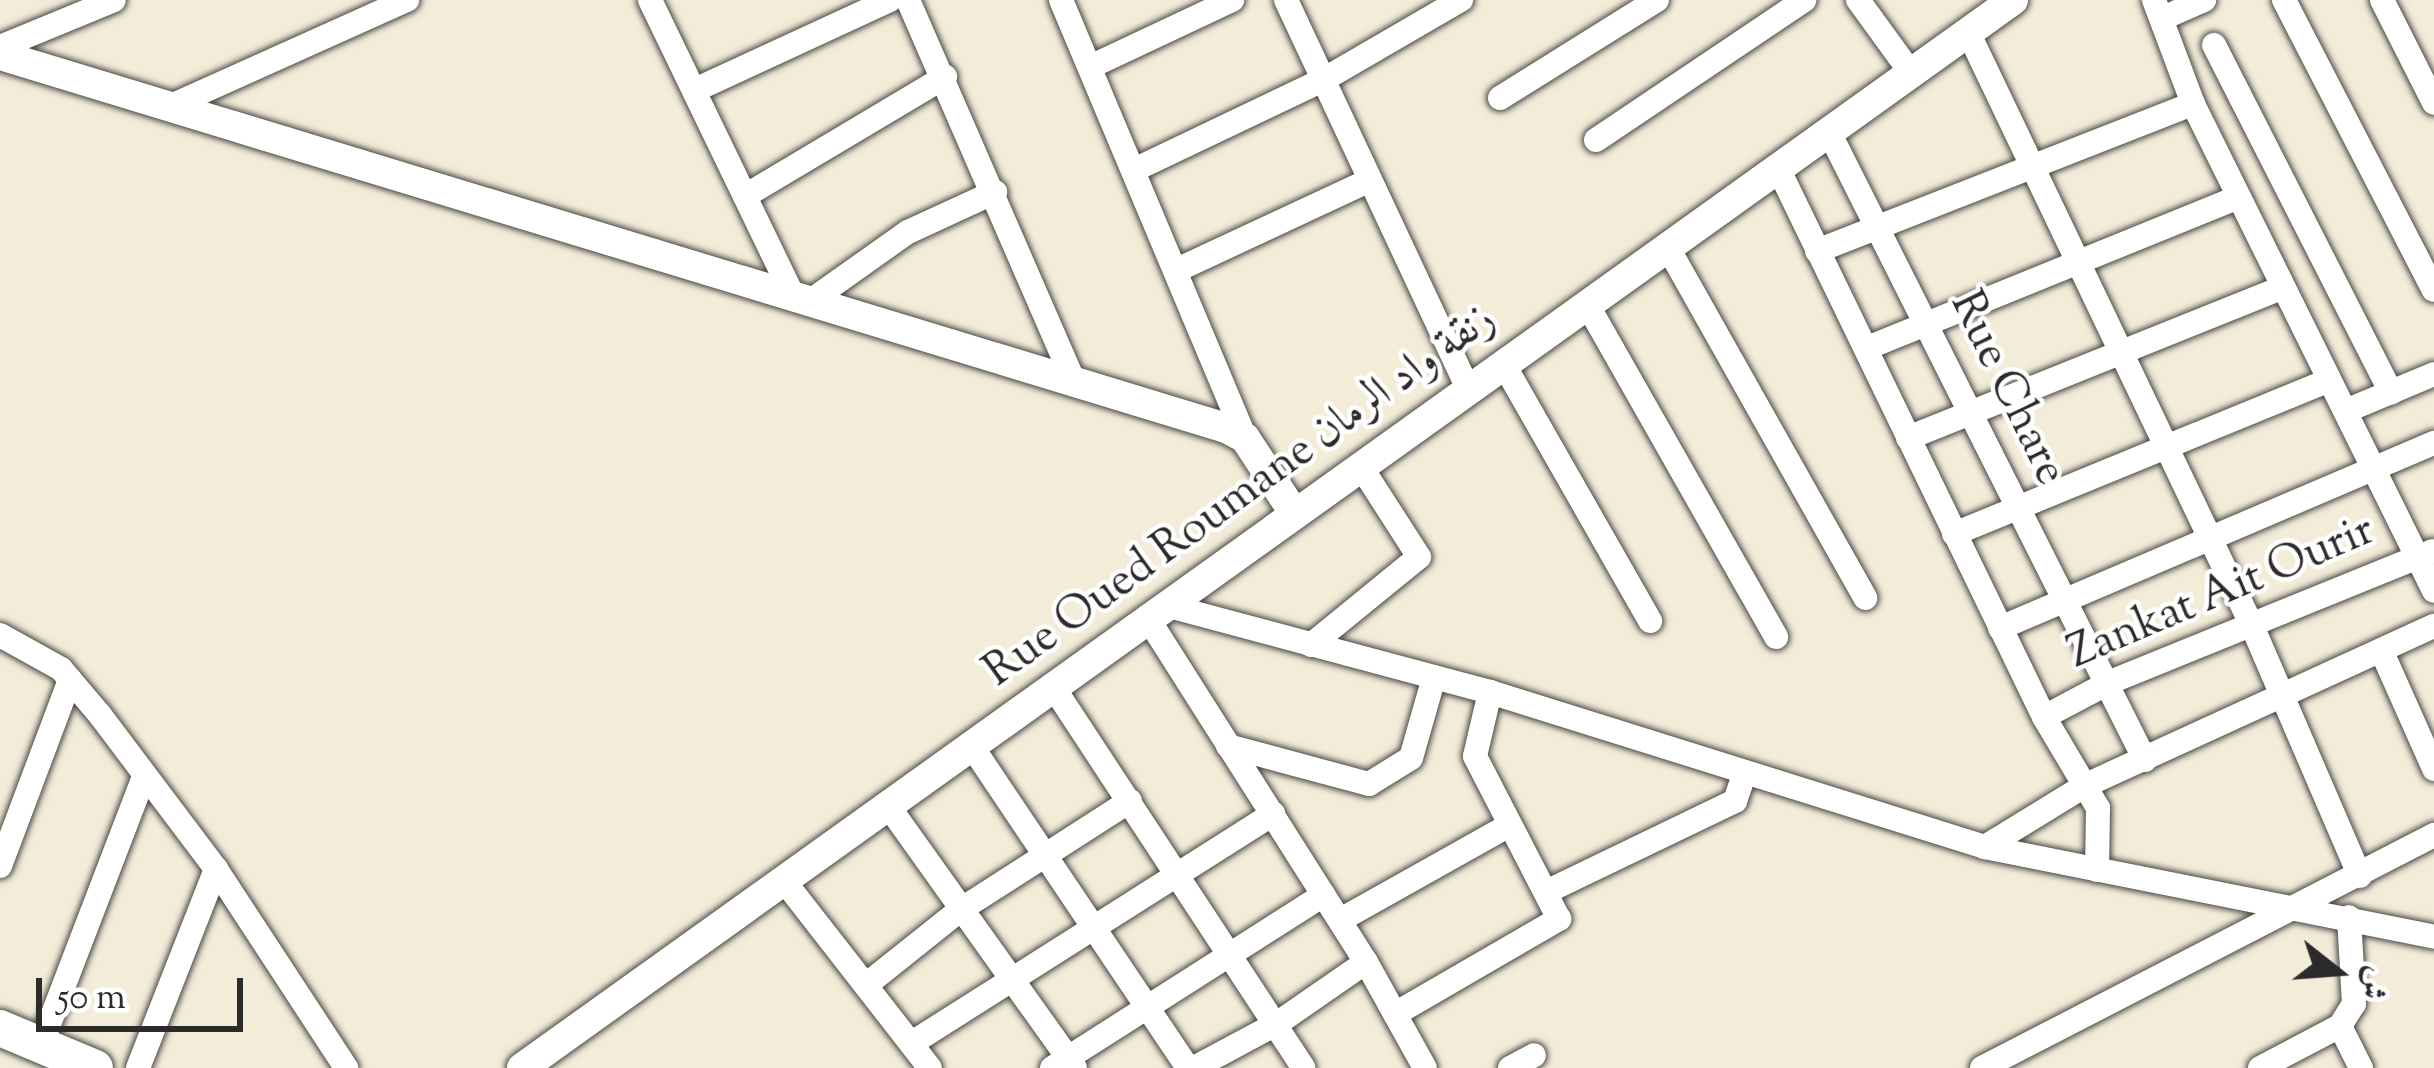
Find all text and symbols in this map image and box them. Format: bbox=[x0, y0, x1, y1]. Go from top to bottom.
street label: Rue Chare bbox=[1936, 284, 2076, 494]
street label: Rue Oued Roumane زنقة واد الرمان bbox=[975, 294, 1507, 700]
street label: Zankat Ait Ourir bbox=[2061, 505, 2383, 683]
north arrow bbox=[2278, 912, 2398, 1032]
scale bar bbox=[42, 954, 249, 1028]
text: ش bbox=[2345, 960, 2400, 1005]
text: 50 m bbox=[57, 973, 126, 1025]

